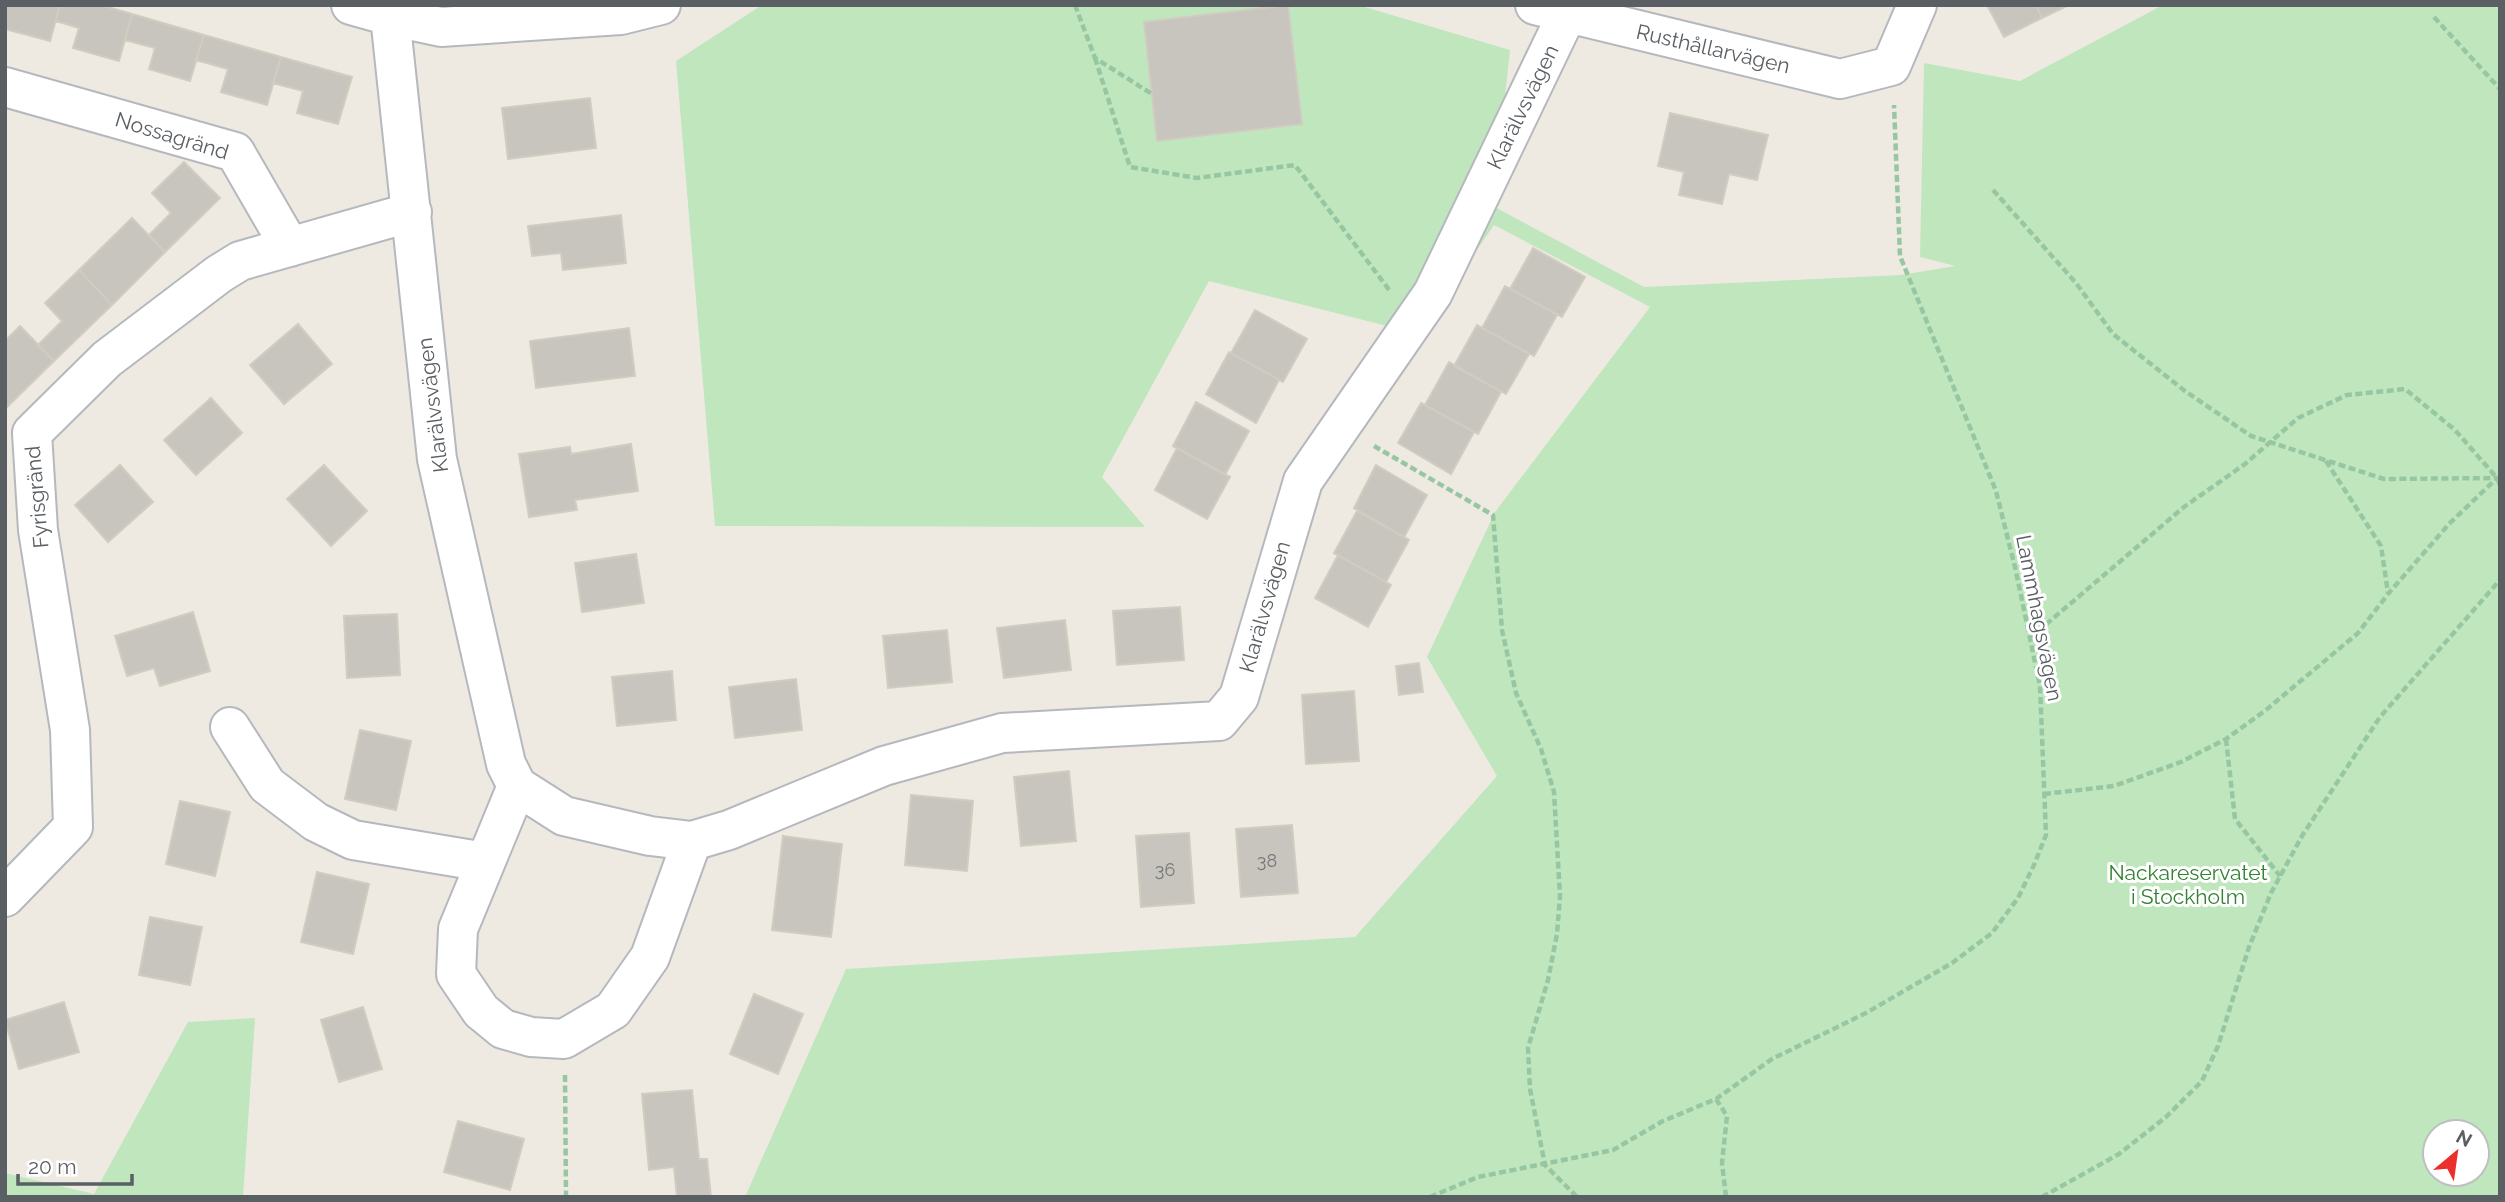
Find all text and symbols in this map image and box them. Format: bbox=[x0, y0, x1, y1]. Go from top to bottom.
street label: Rusthållarvägen bbox=[1634, 19, 1792, 78]
street label: Klarälvsvägen bbox=[1482, 40, 1563, 173]
street label: Nossagränd bbox=[112, 106, 232, 165]
street label: Klarälvsvägen bbox=[412, 336, 453, 474]
street label: Fyrisgränd bbox=[20, 445, 53, 549]
street label: Lammhagsvägen bbox=[2011, 533, 2068, 703]
street label: Klarälvsvägen bbox=[1234, 538, 1295, 675]
house number: 38 bbox=[1257, 850, 1277, 871]
house number: 36 bbox=[1155, 859, 1175, 880]
park label: Nackareservatet i Stockholm bbox=[2108, 860, 2268, 909]
north arrow bbox=[2421, 1118, 2491, 1188]
text: N bbox=[2453, 1125, 2476, 1151]
scale bar bbox=[18, 1142, 131, 1186]
text: 20 m bbox=[28, 1154, 76, 1179]

